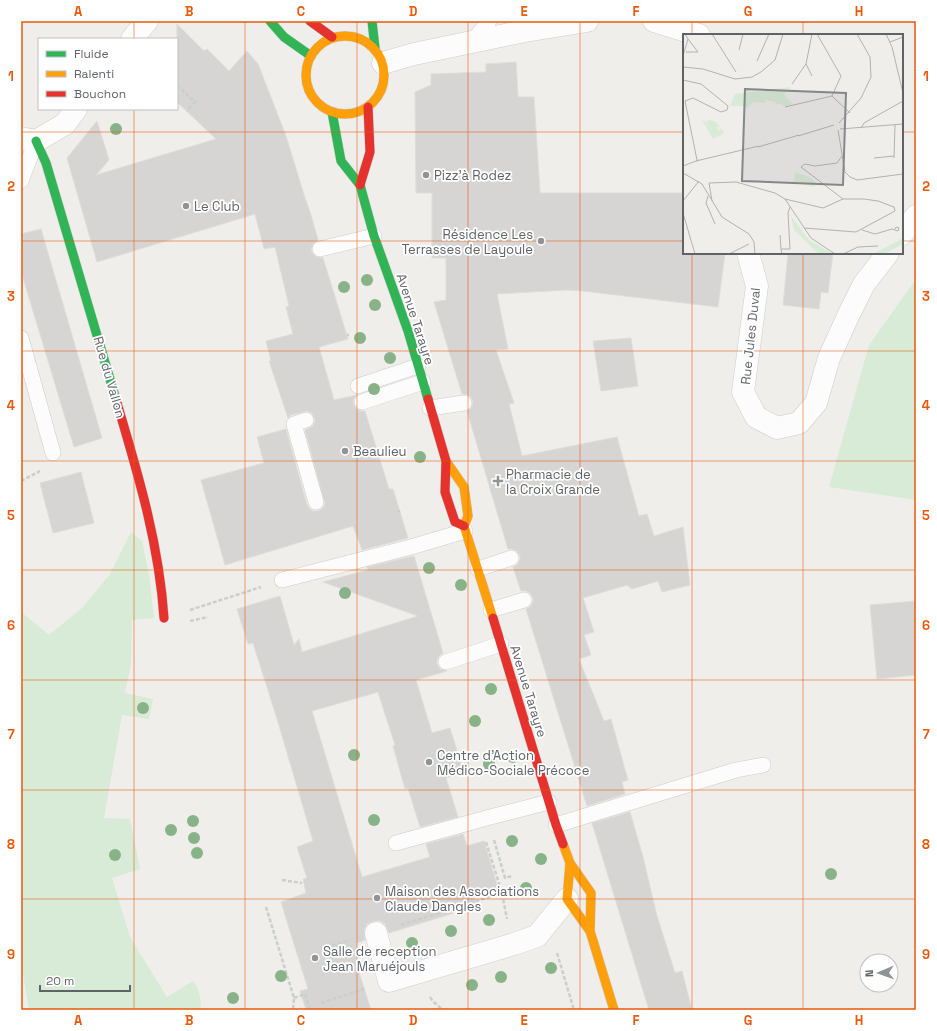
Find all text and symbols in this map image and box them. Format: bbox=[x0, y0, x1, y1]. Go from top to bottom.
text: A bbox=[74, 3, 83, 20]
text: B bbox=[185, 3, 194, 20]
text: C bbox=[297, 3, 305, 20]
text: D bbox=[409, 3, 418, 20]
text: E bbox=[520, 3, 528, 20]
text: F bbox=[633, 3, 640, 20]
text: G bbox=[744, 3, 752, 20]
text: H bbox=[855, 3, 863, 20]
inset map bbox=[683, 34, 903, 254]
legend bbox=[38, 38, 178, 110]
text: Fluide bbox=[74, 46, 109, 62]
text: Ralenti bbox=[74, 66, 114, 82]
text: 1 bbox=[8, 68, 14, 85]
text: 1 bbox=[923, 68, 929, 85]
text: Bouchon bbox=[74, 86, 126, 102]
place label: Pizz'à Rodez bbox=[434, 167, 511, 184]
marker: Pizz'à Rodez bbox=[421, 170, 431, 180]
text: 2 bbox=[7, 178, 15, 195]
text: 2 bbox=[922, 178, 930, 195]
place label: Le Club bbox=[194, 198, 240, 215]
marker: Le Club bbox=[181, 201, 191, 211]
place label: Résidence Les Terrasses de Layoule bbox=[402, 226, 533, 258]
marker: Résidence Les Terrasses de Layoule bbox=[536, 236, 546, 246]
street label: Avenue Tarayre bbox=[393, 271, 438, 367]
street label: Rue Jules Duval bbox=[737, 287, 764, 386]
text: 3 bbox=[7, 288, 15, 305]
text: 3 bbox=[922, 288, 930, 305]
street label: Rue du Vallon bbox=[90, 334, 129, 420]
text: 4 bbox=[7, 397, 15, 414]
text: 4 bbox=[922, 397, 930, 414]
place label: Beaulieu bbox=[353, 443, 407, 460]
marker: Beaulieu bbox=[340, 446, 350, 456]
place label: Pharmacie de la Croix Grande bbox=[506, 466, 600, 498]
marker: Pharmacie de la Croix Grande bbox=[493, 476, 503, 486]
text: 5 bbox=[7, 507, 15, 524]
text: 5 bbox=[922, 507, 930, 524]
text: 6 bbox=[7, 617, 15, 634]
text: 6 bbox=[922, 617, 930, 634]
street label: Avenue Tarayre bbox=[506, 643, 551, 739]
text: 7 bbox=[7, 726, 15, 743]
text: 7 bbox=[922, 726, 930, 743]
place label: Centre d'Action Médico-Sociale Précoce bbox=[437, 747, 589, 779]
marker: Centre d'Action Médico-Sociale Précoce bbox=[424, 757, 434, 767]
text: 8 bbox=[7, 836, 15, 853]
text: 8 bbox=[922, 836, 930, 853]
place label: Maison des Associations Claude Dangles bbox=[385, 883, 539, 915]
marker: Maison des Associations Claude Dangles bbox=[372, 893, 382, 903]
place label: Salle de reception Jean Maruéjouls bbox=[323, 943, 436, 975]
text: 9 bbox=[7, 946, 15, 963]
text: 9 bbox=[922, 946, 930, 963]
marker: Salle de reception Jean Maruéjouls bbox=[310, 953, 320, 963]
north arrow bbox=[859, 953, 899, 993]
scale bar bbox=[40, 967, 130, 993]
text: N bbox=[862, 969, 876, 977]
text: 20 m bbox=[46, 973, 74, 989]
text: A bbox=[74, 1012, 83, 1029]
text: B bbox=[185, 1012, 194, 1029]
text: C bbox=[297, 1012, 305, 1029]
text: D bbox=[409, 1012, 418, 1029]
text: E bbox=[520, 1012, 528, 1029]
text: F bbox=[633, 1012, 640, 1029]
text: G bbox=[744, 1012, 752, 1029]
text: H bbox=[855, 1012, 863, 1029]

